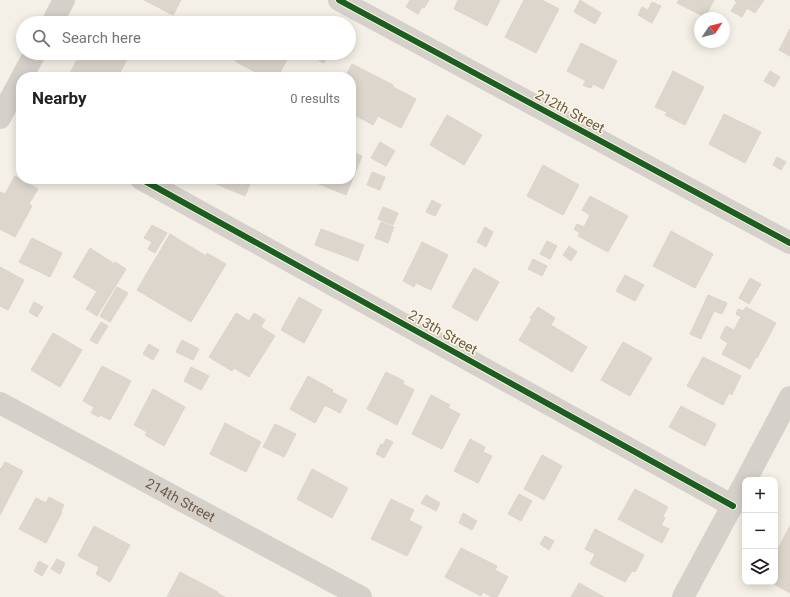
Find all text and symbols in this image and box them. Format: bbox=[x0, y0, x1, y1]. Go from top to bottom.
north arrow bbox=[694, 12, 730, 48]
search box bbox=[16, 16, 356, 60]
icon: search bbox=[30, 27, 52, 49]
text: Search here bbox=[62, 29, 141, 47]
street label: 212th Street bbox=[533, 86, 608, 136]
text: Nearby bbox=[32, 88, 87, 108]
text: 0 results bbox=[290, 91, 340, 106]
street label: 213th Street bbox=[406, 307, 481, 358]
street label: 214th Street bbox=[143, 475, 218, 525]
map controls bbox=[742, 477, 778, 585]
button: + bbox=[742, 477, 778, 513]
button: − bbox=[742, 513, 778, 549]
button: layers bbox=[742, 549, 778, 585]

